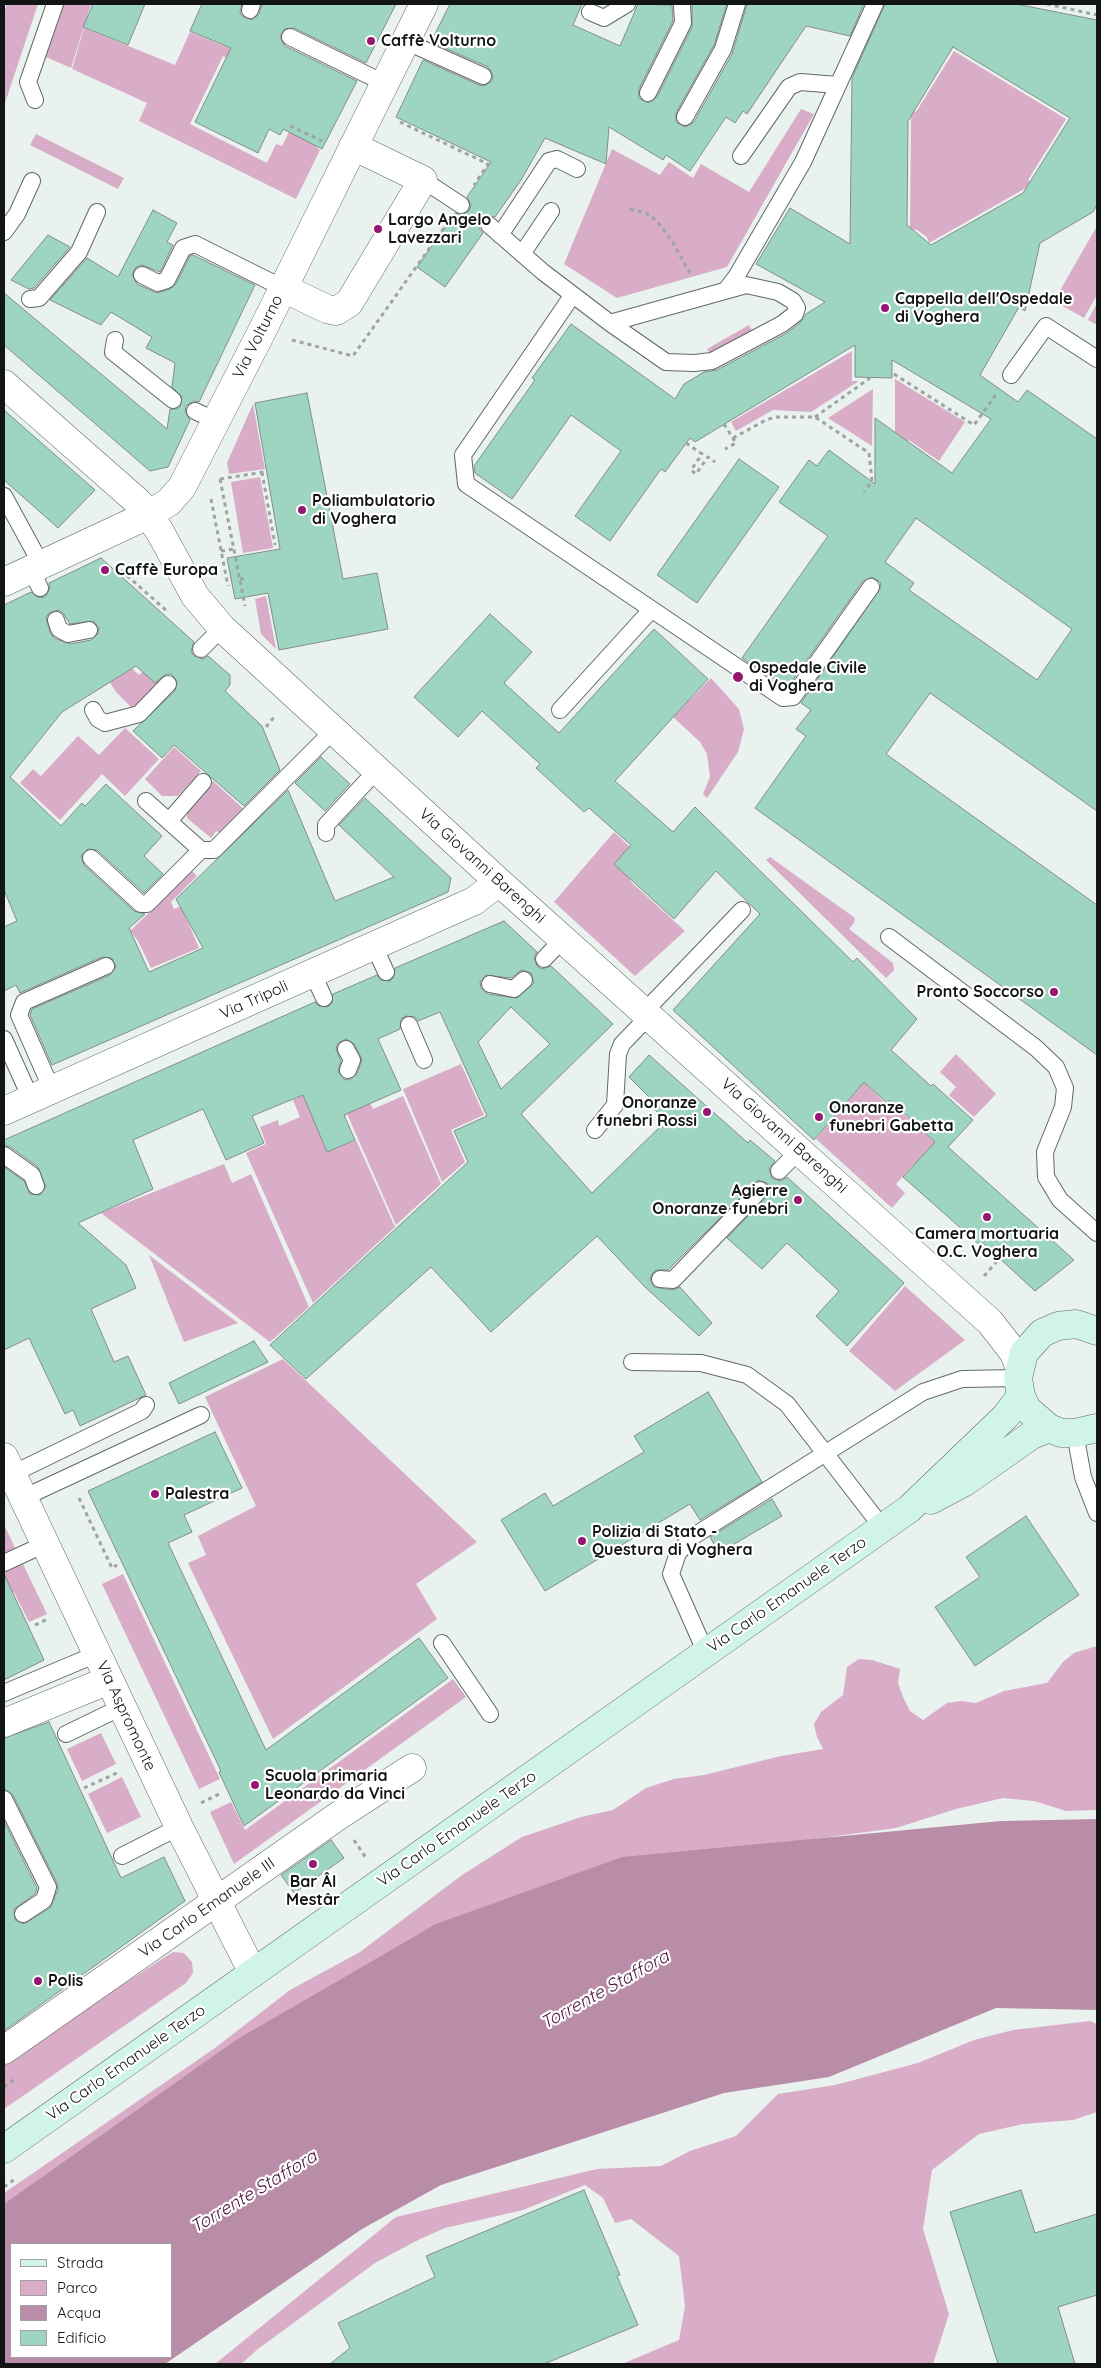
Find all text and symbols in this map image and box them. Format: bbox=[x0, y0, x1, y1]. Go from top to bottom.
place label: Caffè Volturno bbox=[381, 31, 496, 51]
marker: Caffè Volturno bbox=[365, 35, 377, 47]
place label: Largo Angelo Lavezzari bbox=[388, 210, 491, 248]
marker: Largo Angelo Lavezzari bbox=[372, 223, 384, 235]
place label: Cappella dell'Ospedale di Voghera bbox=[895, 289, 1072, 327]
street label: Via Volturno bbox=[229, 292, 287, 382]
marker: Cappella dell'Ospedale di Voghera bbox=[879, 302, 891, 314]
place label: Poliambulatorio di Voghera bbox=[312, 491, 435, 529]
marker: Poliambulatorio di Voghera bbox=[296, 504, 308, 516]
place label: Caffè Europa bbox=[115, 560, 218, 580]
marker: Caffè Europa bbox=[99, 564, 111, 576]
place label: Ospedale Civile di Voghera bbox=[749, 658, 867, 696]
marker: Ospedale Civile di Voghera bbox=[731, 670, 745, 684]
street label: Via Giovanni Barenghi bbox=[415, 804, 549, 928]
street label: Via Tripoli bbox=[217, 976, 291, 1024]
place label: Pronto Soccorso bbox=[917, 982, 1044, 1002]
marker: Pronto Soccorso bbox=[1048, 986, 1060, 998]
street label: Via Giovanni Barenghi bbox=[717, 1074, 851, 1198]
place label: Onoranze funebri Rossi bbox=[596, 1093, 697, 1131]
place label: Onoranze funebri Gabetta bbox=[829, 1098, 954, 1136]
marker: Onoranze funebri Rossi bbox=[701, 1106, 713, 1118]
marker: Onoranze funebri Gabetta bbox=[813, 1111, 825, 1123]
place label: Agierre Onoranze funebri bbox=[652, 1181, 788, 1219]
marker: Agierre Onoranze funebri bbox=[792, 1194, 804, 1206]
marker: Camera mortuaria O.C. Voghera bbox=[981, 1211, 993, 1223]
place label: Camera mortuaria O.C. Voghera bbox=[915, 1224, 1059, 1262]
place label: Palestra bbox=[165, 1484, 229, 1504]
marker: Palestra bbox=[149, 1488, 161, 1500]
place label: Polizia di Stato - Questura di Voghera bbox=[592, 1522, 752, 1560]
street label: Via Carlo Emanuele Terzo bbox=[704, 1533, 870, 1657]
marker: Polizia di Stato - Questura di Voghera bbox=[576, 1535, 588, 1547]
street label: Via Aspromonte bbox=[92, 1658, 160, 1774]
place label: Scuola primaria Leonardo da Vinci bbox=[265, 1766, 405, 1804]
street label: Via Carlo Emanuele Terzo bbox=[374, 1767, 540, 1891]
marker: Scuola primaria Leonardo da Vinci bbox=[249, 1779, 261, 1791]
street label: Via Carlo Emanuele III bbox=[135, 1854, 279, 1962]
marker: Bar Âl Mestâr bbox=[307, 1858, 319, 1870]
place label: Bar Âl Mestâr bbox=[286, 1872, 340, 1910]
water label: Torrente Staffora bbox=[537, 1946, 673, 2034]
place label: Polis bbox=[48, 1971, 83, 1991]
marker: Polis bbox=[32, 1975, 44, 1987]
street label: Via Carlo Emanuele Terzo bbox=[43, 2001, 209, 2125]
water label: Torrente Staffora bbox=[187, 2146, 321, 2238]
legend bbox=[10, 2243, 172, 2358]
text: Strada bbox=[57, 2253, 103, 2272]
text: Parco bbox=[57, 2278, 97, 2297]
text: Acqua bbox=[57, 2303, 101, 2322]
text: Edificio bbox=[57, 2328, 106, 2347]

